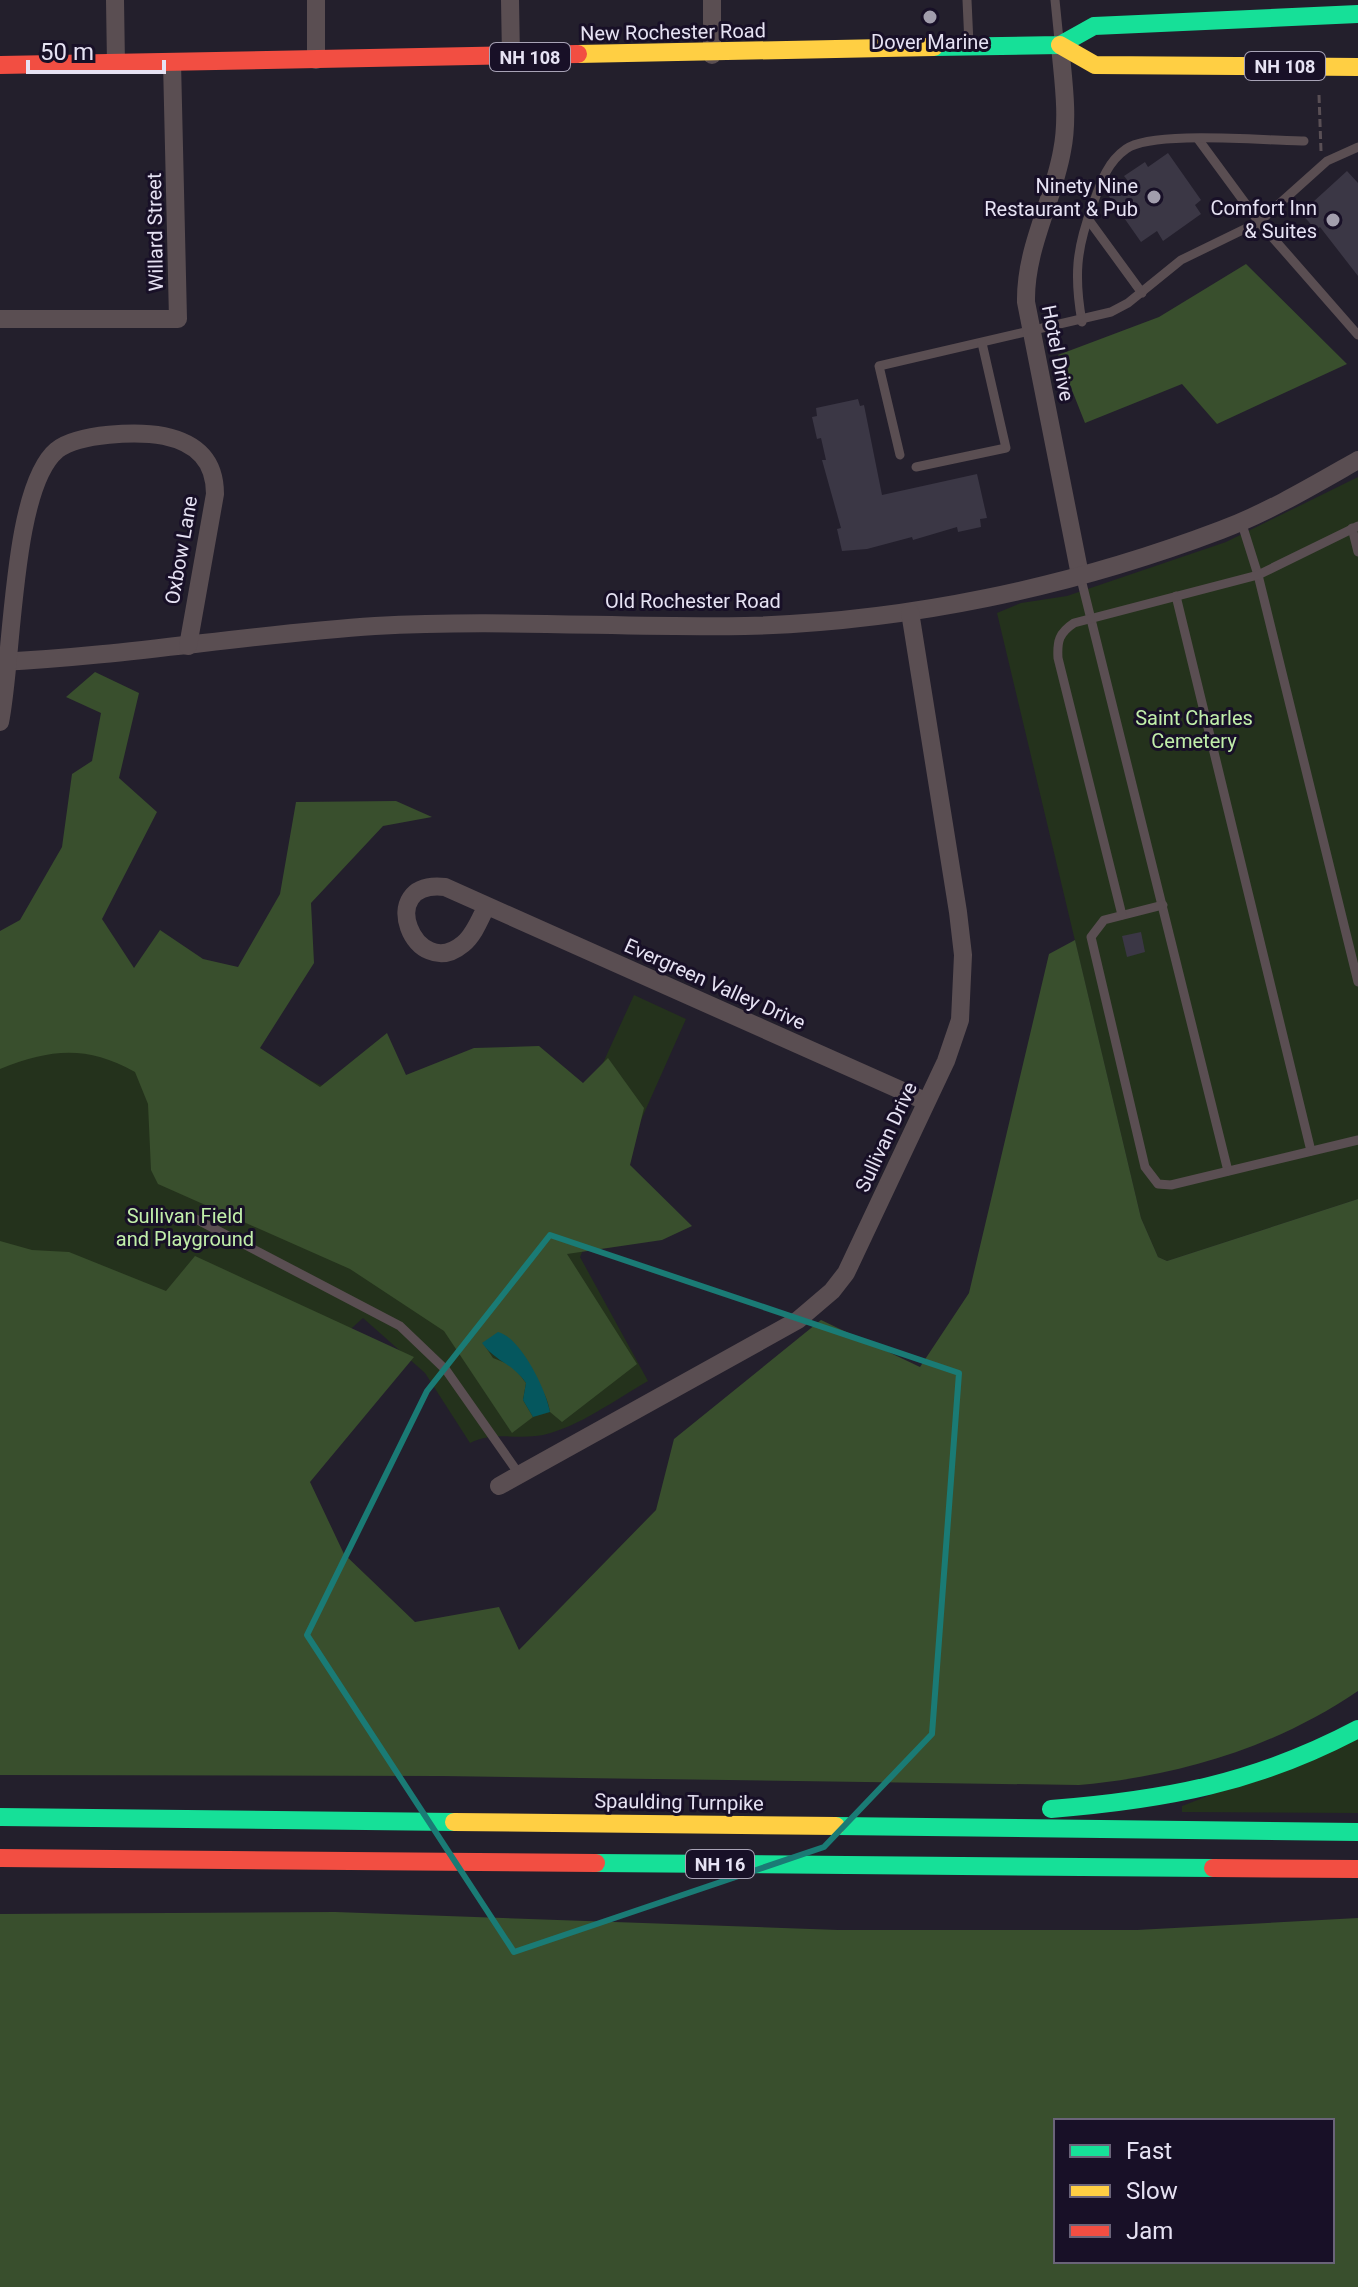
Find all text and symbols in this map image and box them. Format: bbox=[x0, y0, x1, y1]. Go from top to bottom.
marker: Dover Marine bbox=[921, 8, 939, 26]
street label: New Rochester Road bbox=[580, 18, 766, 46]
scale bar bbox=[28, 24, 164, 74]
place label: Dover Marine bbox=[871, 30, 989, 54]
text: 50 m bbox=[40, 38, 94, 66]
road number: NH 108 bbox=[490, 43, 570, 71]
road number: NH 108 bbox=[1245, 52, 1325, 80]
street label: Willard Street bbox=[142, 172, 168, 292]
place label: Ninety Nine Restaurant & Pub bbox=[984, 174, 1138, 221]
marker: Ninety Nine Restaurant & Pub bbox=[1145, 188, 1163, 206]
place label: Comfort Inn & Suites bbox=[1210, 196, 1317, 243]
marker: Comfort Inn & Suites bbox=[1324, 211, 1342, 229]
street label: Hotel Drive bbox=[1037, 303, 1079, 403]
street label: Oxbow Lane bbox=[160, 494, 202, 606]
street label: Old Rochester Road bbox=[605, 589, 781, 613]
park label: Saint Charles Cemetery bbox=[1135, 706, 1253, 753]
street label: Evergreen Valley Drive bbox=[621, 933, 809, 1035]
street label: Sullivan Drive bbox=[850, 1078, 922, 1196]
park label: Sullivan Field and Playground bbox=[116, 1204, 254, 1251]
street label: Spaulding Turnpike bbox=[594, 1789, 764, 1815]
road number: NH 16 bbox=[686, 1850, 754, 1878]
legend bbox=[1054, 2119, 1334, 2263]
text: Fast bbox=[1126, 2137, 1172, 2165]
text: Slow bbox=[1126, 2177, 1178, 2205]
text: Jam bbox=[1126, 2217, 1173, 2245]

